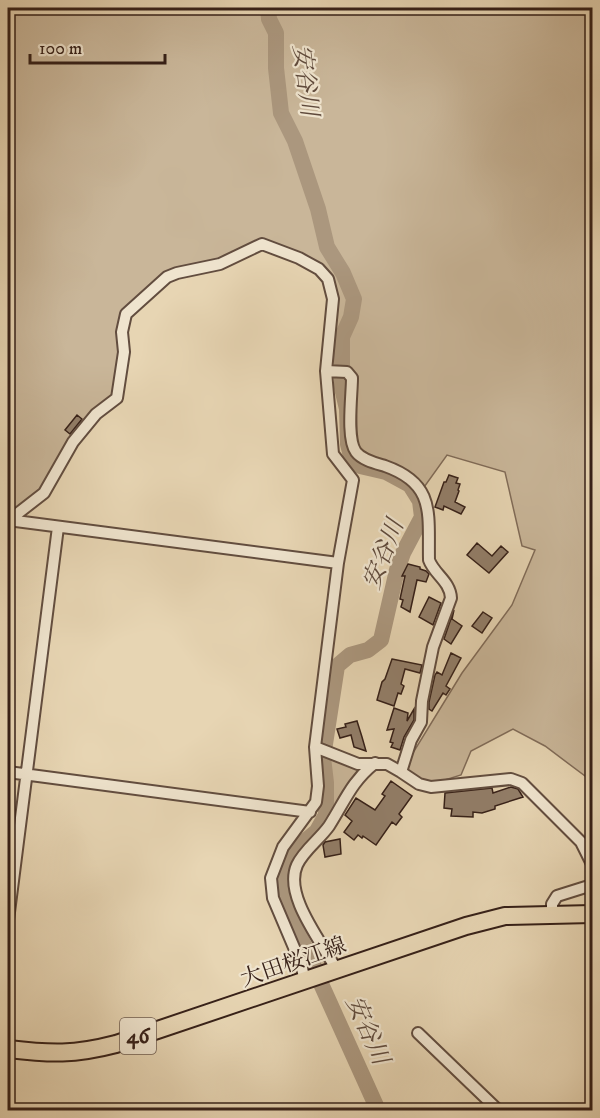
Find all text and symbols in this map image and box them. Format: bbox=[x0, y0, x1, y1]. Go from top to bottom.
scale bar bbox=[30, 27, 165, 65]
text: 100 m bbox=[39, 38, 82, 60]
water label: 安谷川 bbox=[286, 43, 325, 121]
water label: 安谷川 bbox=[357, 513, 412, 593]
street label: 大田桜江線 bbox=[237, 932, 350, 993]
water label: 安谷川 bbox=[339, 991, 397, 1072]
road number: 46 bbox=[120, 1018, 156, 1054]

